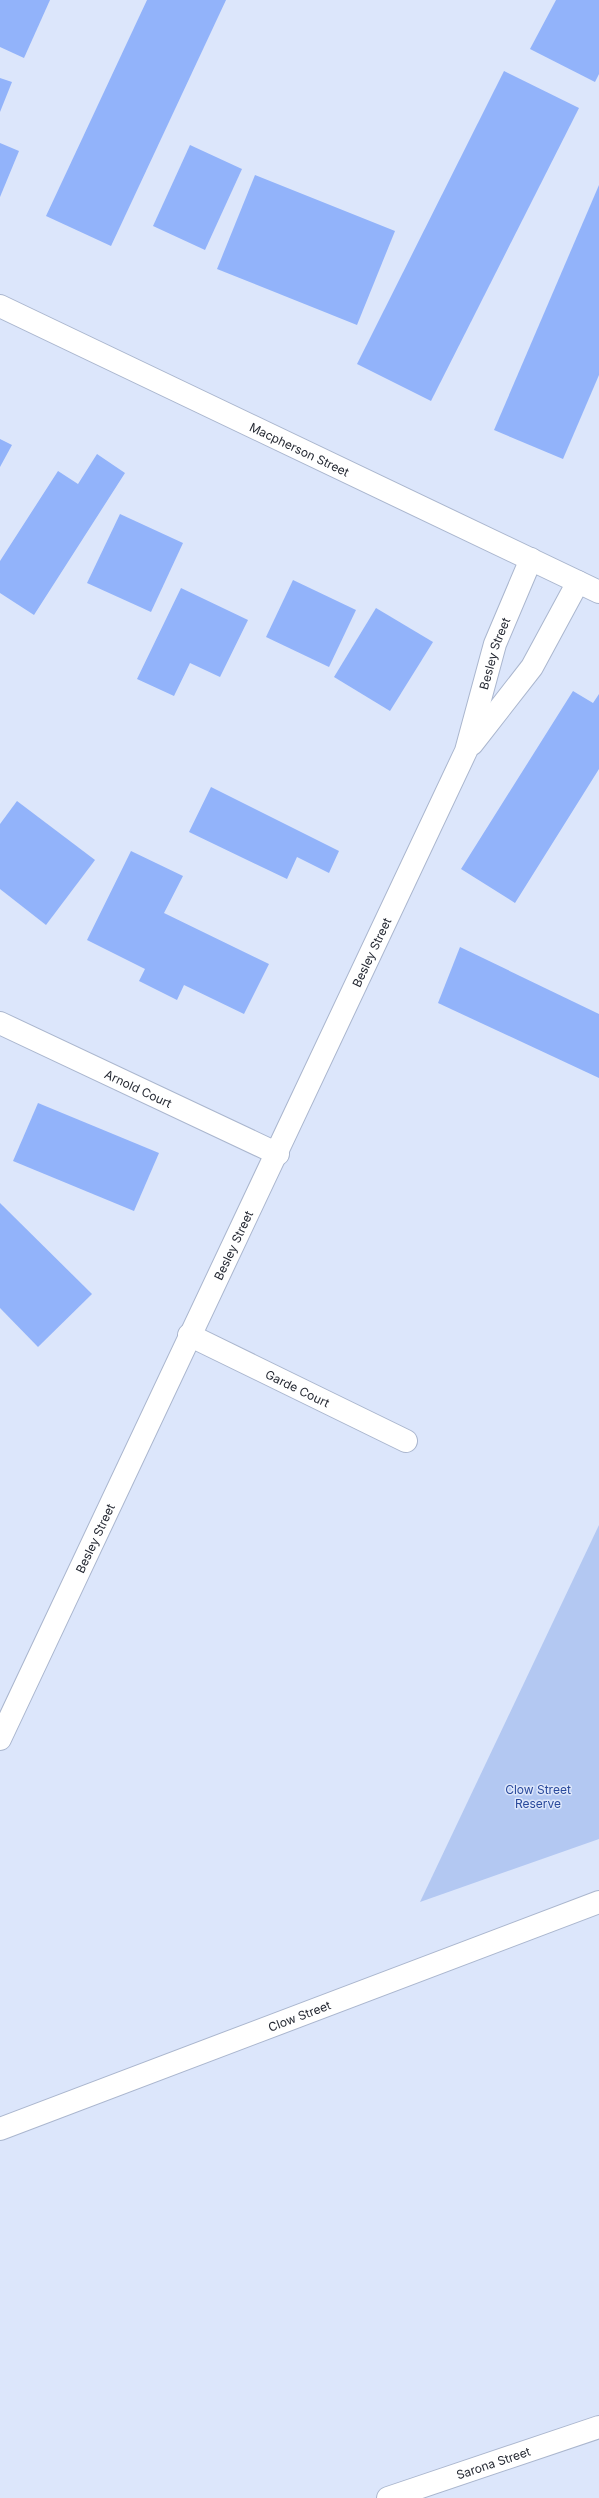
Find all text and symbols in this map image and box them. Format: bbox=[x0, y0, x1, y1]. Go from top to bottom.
street label: Macpherson Street bbox=[247, 419, 352, 479]
street label: Besley Street bbox=[476, 615, 513, 691]
street label: Besley Street bbox=[348, 915, 394, 989]
street label: Arnold Court bbox=[102, 1066, 175, 1111]
street label: Besley Street bbox=[210, 1208, 256, 1282]
street label: Garde Court bbox=[263, 1366, 332, 1410]
street label: Besley Street bbox=[72, 1501, 117, 1575]
park label: Clow Street Reserve bbox=[505, 1782, 571, 1811]
street label: Clow Street bbox=[266, 1997, 333, 2034]
street label: Sarona Street bbox=[454, 2443, 532, 2482]

